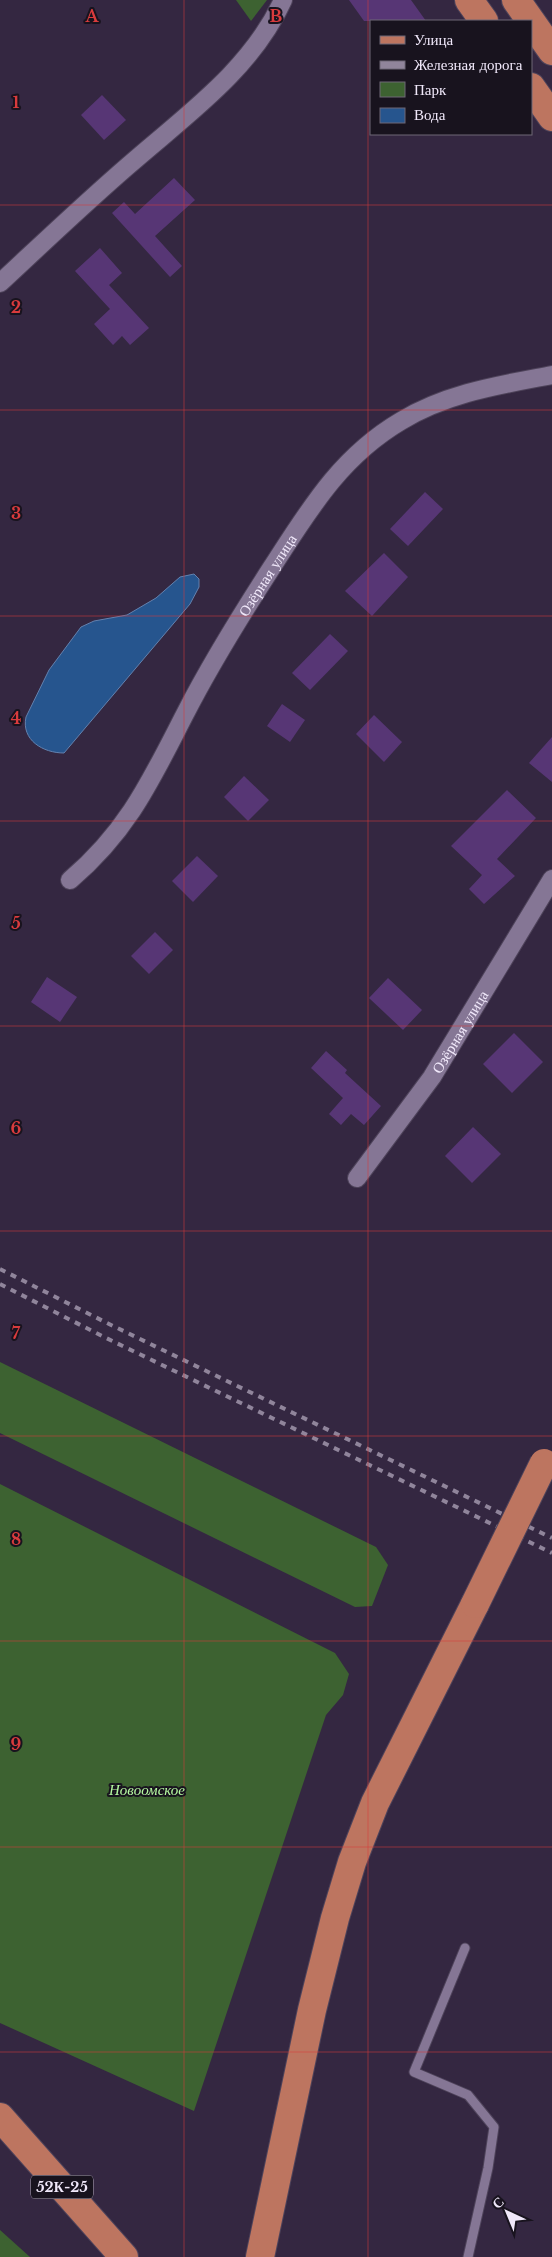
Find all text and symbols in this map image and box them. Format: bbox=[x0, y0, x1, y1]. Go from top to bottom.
text: A bbox=[85, 6, 100, 26]
text: B bbox=[270, 6, 283, 26]
legend bbox=[370, 20, 532, 135]
text: Улица bbox=[414, 30, 453, 49]
text: Железная дорога bbox=[414, 55, 523, 74]
text: Парк bbox=[414, 80, 447, 99]
text: 1 bbox=[13, 92, 20, 112]
text: Вода bbox=[414, 105, 446, 124]
text: 2 bbox=[11, 297, 21, 317]
text: 3 bbox=[11, 503, 21, 523]
street label: Озёрная улица bbox=[234, 530, 301, 620]
text: 4 bbox=[11, 708, 21, 728]
text: 5 bbox=[11, 913, 21, 933]
street label: Озёрная улица bbox=[427, 986, 492, 1077]
text: 6 bbox=[11, 1118, 22, 1138]
text: 7 bbox=[12, 1323, 21, 1343]
text: 8 bbox=[11, 1529, 21, 1549]
text: 9 bbox=[11, 1734, 22, 1754]
park label: Новоомское bbox=[108, 1780, 185, 1799]
road number: 52К-25 bbox=[31, 2176, 93, 2198]
north arrow bbox=[482, 2187, 532, 2237]
text: С bbox=[488, 2193, 508, 2213]

